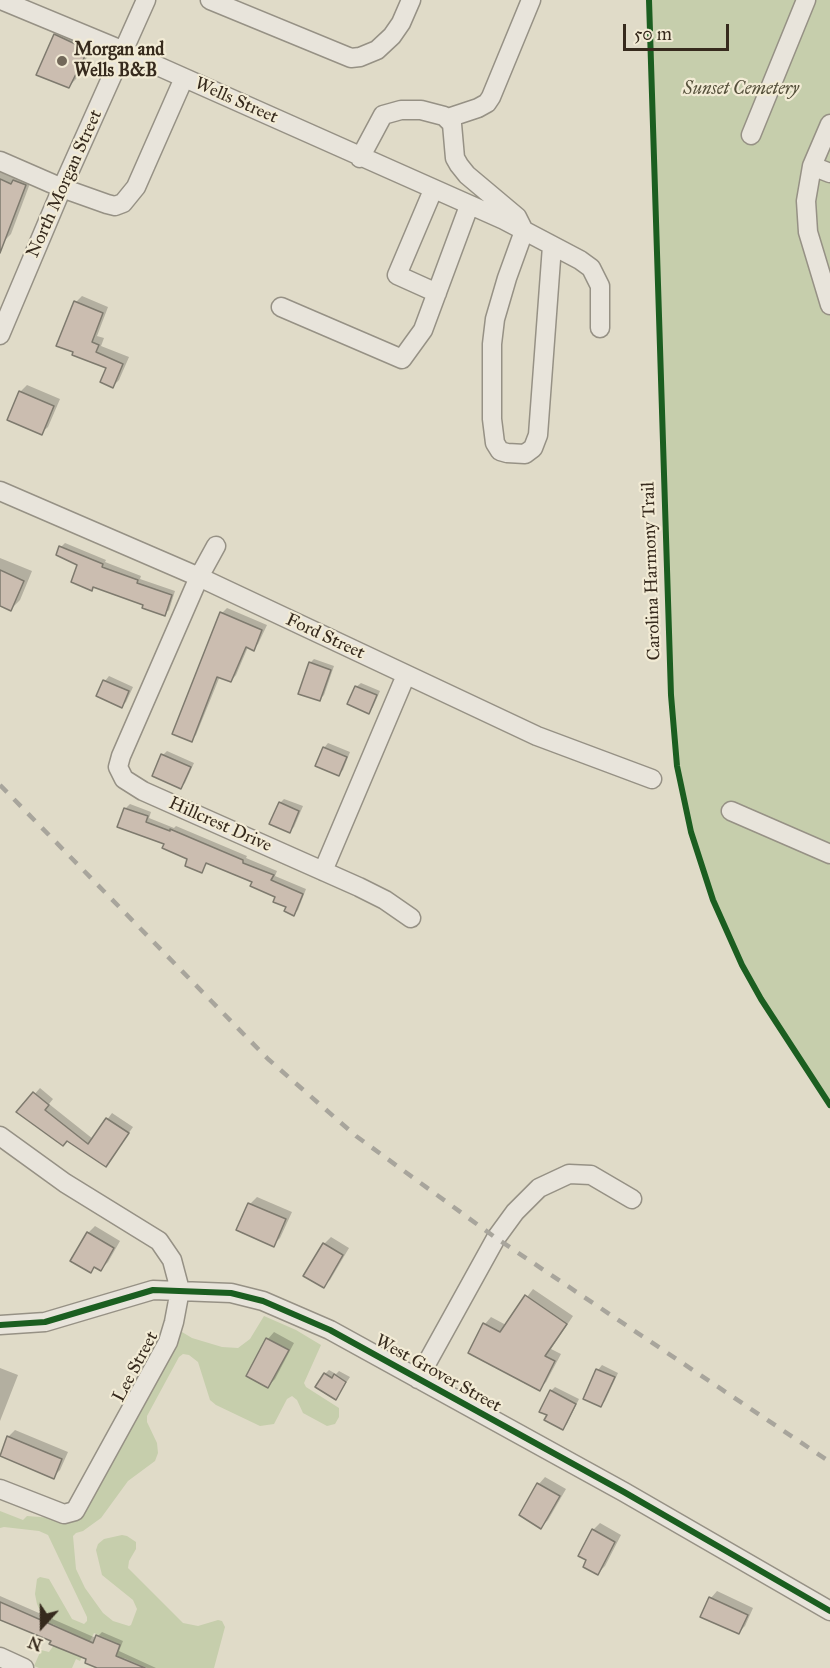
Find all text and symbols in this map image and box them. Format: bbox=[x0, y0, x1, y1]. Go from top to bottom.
scale bar bbox=[626, 12, 732, 50]
text: 50 m bbox=[634, 23, 672, 45]
place label: Morgan and Wells B&B bbox=[74, 40, 164, 82]
marker: Morgan and Wells B&B bbox=[55, 54, 69, 68]
street label: Wells Street bbox=[191, 73, 281, 129]
park label: Sunset Cemetery bbox=[683, 79, 799, 101]
street label: North Morgan Street bbox=[23, 107, 107, 261]
street label: Carolina Harmony Trail bbox=[638, 481, 666, 661]
street label: Ford Street bbox=[282, 609, 368, 665]
street label: Hillcrest Drive bbox=[165, 793, 275, 857]
street label: Lee Street bbox=[108, 1328, 164, 1406]
street label: West Grover Street bbox=[371, 1330, 505, 1418]
north arrow bbox=[12, 1596, 72, 1656]
text: N bbox=[26, 1632, 45, 1655]

